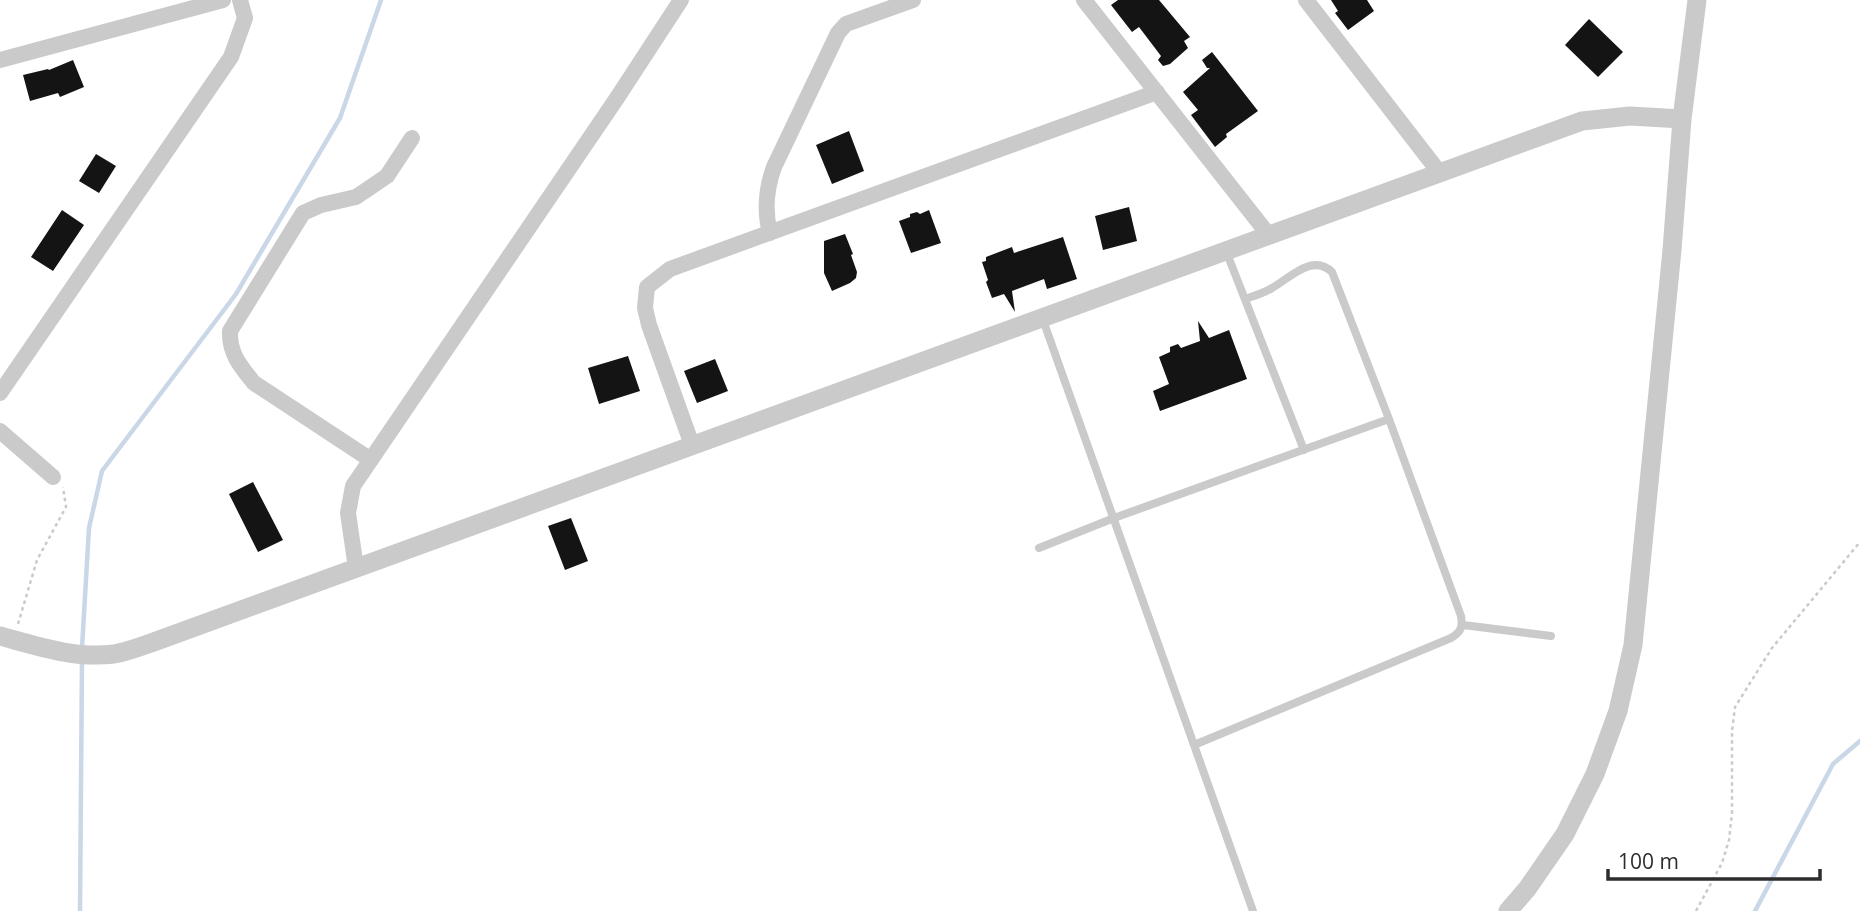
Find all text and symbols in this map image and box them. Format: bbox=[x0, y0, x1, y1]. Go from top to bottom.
scale bar bbox=[1608, 838, 1820, 882]
text: 100 m bbox=[1618, 847, 1679, 875]

